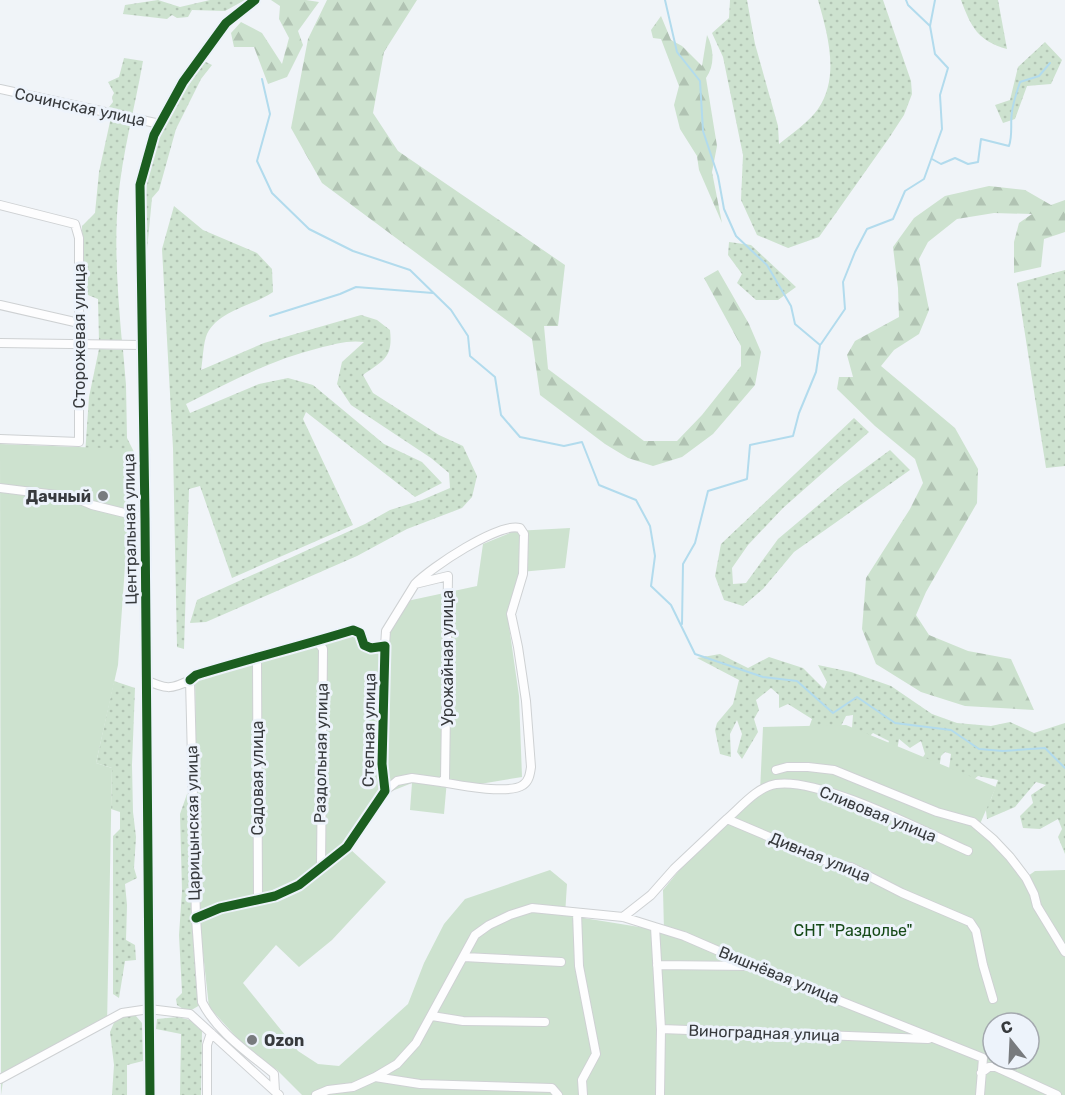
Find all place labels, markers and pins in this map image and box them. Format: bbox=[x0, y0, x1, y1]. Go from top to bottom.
place label: Дачный bbox=[26, 487, 91, 506]
marker: Дачный bbox=[96, 489, 110, 503]
place label: Ozon bbox=[264, 1031, 304, 1050]
marker: Ozon bbox=[245, 1033, 259, 1047]

